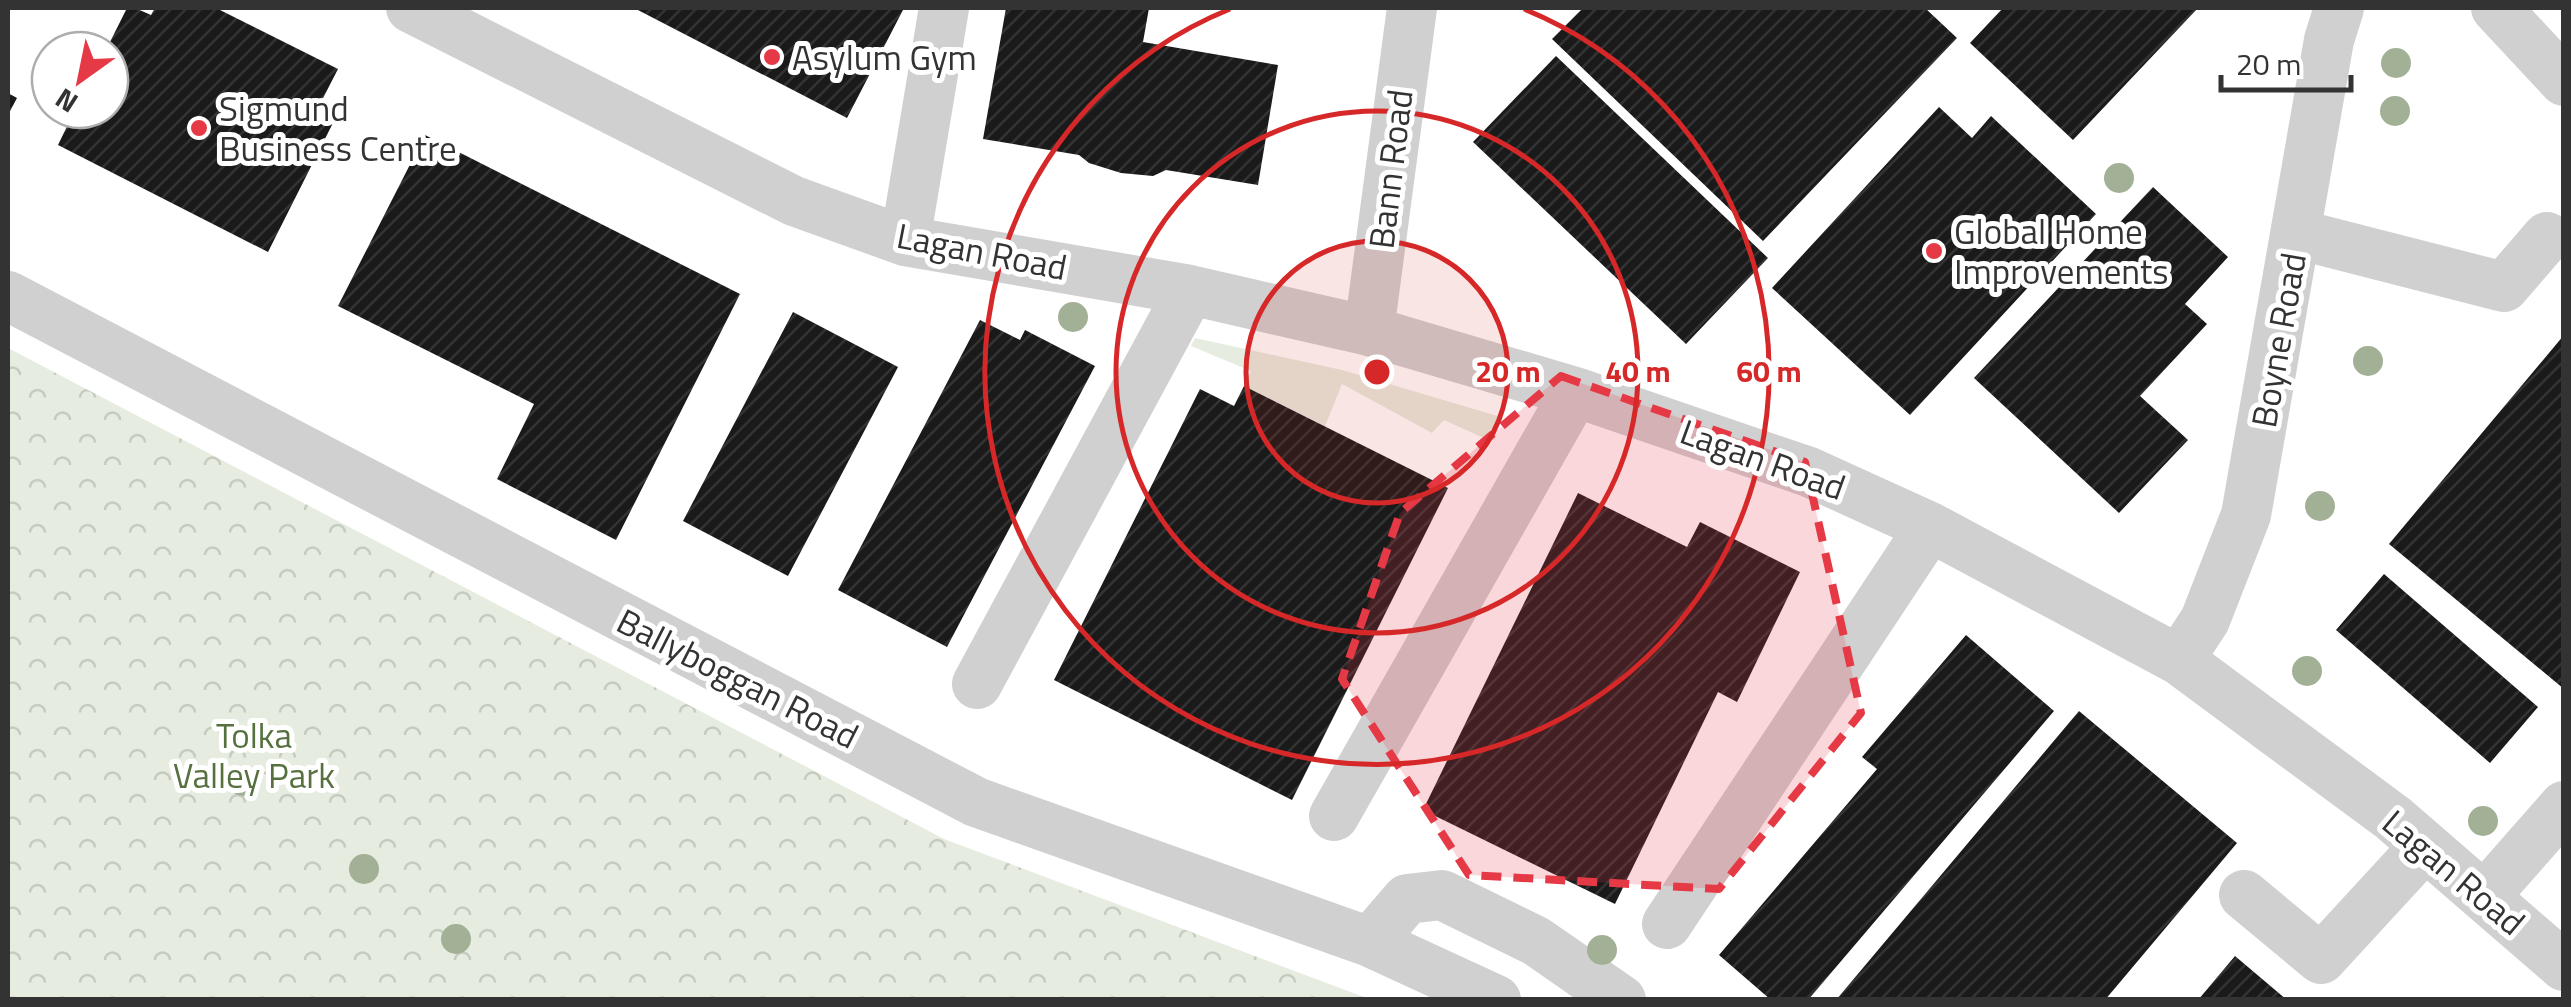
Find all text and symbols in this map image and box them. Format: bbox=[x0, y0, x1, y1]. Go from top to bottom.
north arrow bbox=[30, 30, 130, 130]
place label: Asylum Gym bbox=[792, 30, 977, 84]
scale bar bbox=[2221, 30, 2351, 92]
text: 20 m bbox=[2236, 41, 2301, 87]
marker: Asylum Gym bbox=[761, 46, 783, 68]
text: N bbox=[46, 78, 86, 125]
place label: Sigmund Business Centre bbox=[219, 81, 457, 175]
street label: Bann Road bbox=[1353, 86, 1427, 252]
marker: Sigmund Business Centre bbox=[188, 117, 210, 139]
place label: Global Home Improvements bbox=[1954, 204, 2169, 298]
street label: Lagan Road bbox=[892, 208, 1072, 294]
marker: Global Home Improvements bbox=[1923, 240, 1945, 262]
street label: Boyne Road bbox=[2236, 248, 2320, 432]
text: 20 m bbox=[1475, 348, 1541, 394]
text: 40 m bbox=[1605, 348, 1671, 394]
text: 60 m bbox=[1736, 348, 1802, 394]
centre of rings bbox=[1359, 354, 1395, 390]
street label: Lagan Road bbox=[1673, 404, 1853, 514]
street label: Ballyboggan Road bbox=[608, 594, 868, 762]
park label: Tolka Valley Park bbox=[173, 708, 335, 802]
street label: Lagan Road bbox=[2371, 796, 2537, 948]

